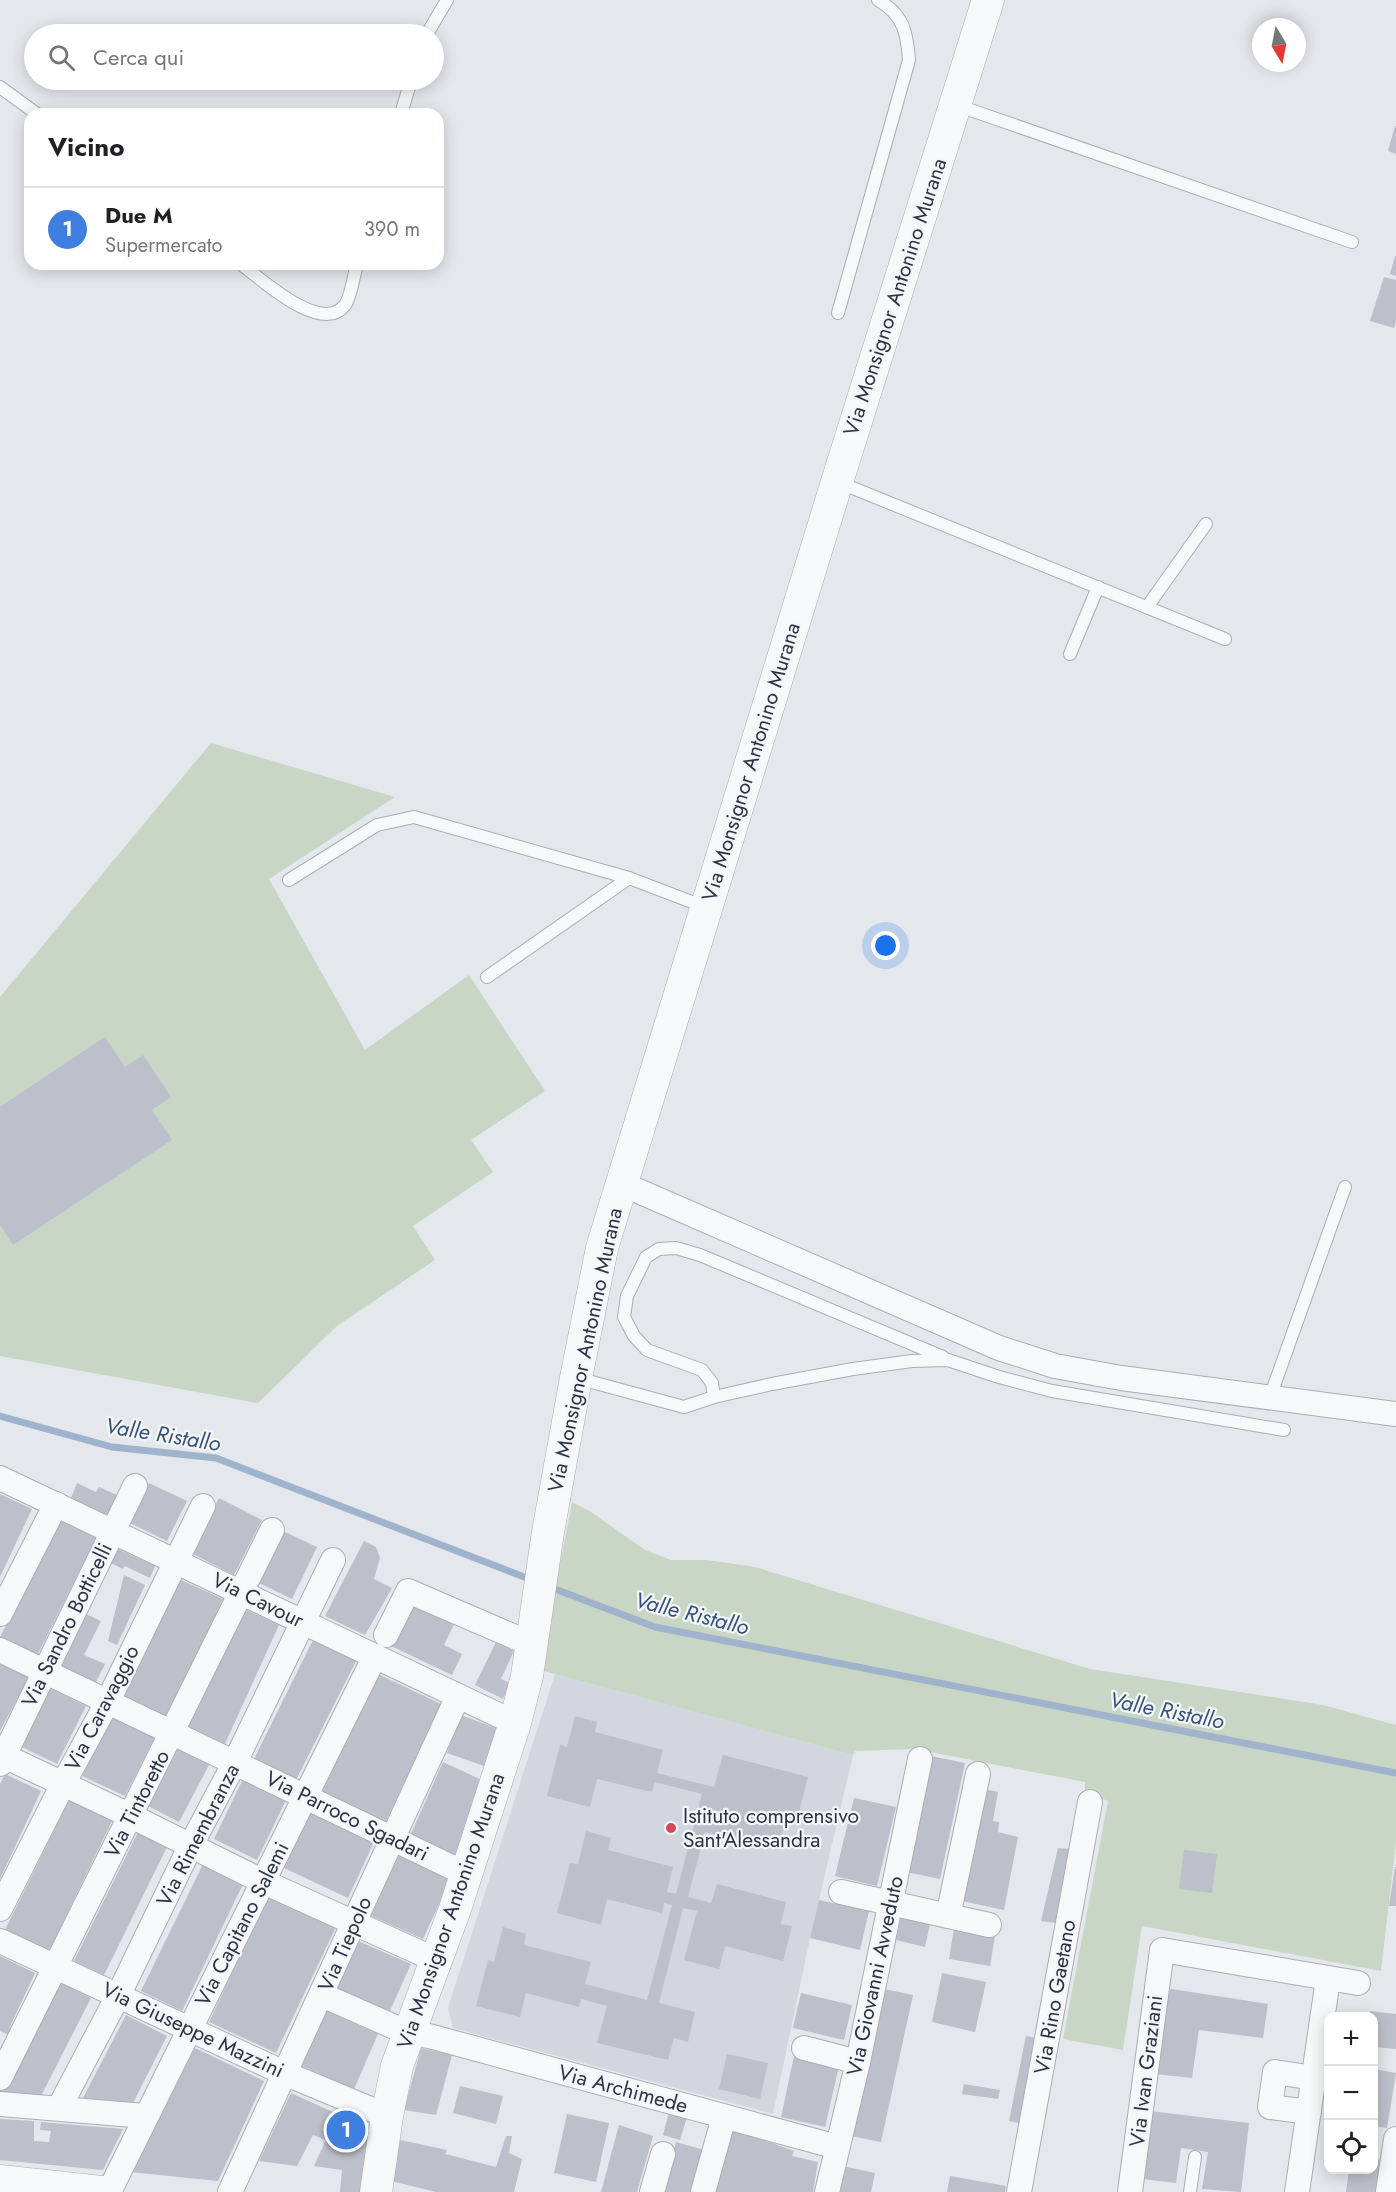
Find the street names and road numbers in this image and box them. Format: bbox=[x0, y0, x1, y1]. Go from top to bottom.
street label: Via Monsignor Antonino Murana bbox=[836, 154, 954, 440]
street label: Via Monsignor Antonino Murana bbox=[694, 619, 808, 905]
street label: Via Monsignor Antonino Murana bbox=[540, 1205, 630, 1495]
street label: Via Sandro Botticelli bbox=[14, 1538, 120, 1712]
street label: Via Cavour bbox=[207, 1565, 310, 1635]
street label: Via Caravaggio bbox=[57, 1640, 147, 1776]
street label: Via Tintoretto bbox=[97, 1745, 177, 1863]
street label: Via Rimembranza bbox=[149, 1758, 247, 1912]
street label: Via Parroco Sgadari bbox=[260, 1763, 434, 1869]
street label: Via Monsignor Antonino Murana bbox=[390, 1769, 512, 2053]
street label: Via Capitano Salemi bbox=[188, 1837, 296, 2011]
street label: Via Giovanni Avveduto bbox=[839, 1873, 911, 2079]
street label: Via Tiepolo bbox=[311, 1892, 379, 1996]
street label: Via Rino Gaetano bbox=[1027, 1917, 1083, 2077]
street label: Via Giuseppe Mazzini bbox=[97, 1975, 289, 2085]
street label: Via Ivan Graziani bbox=[1122, 1993, 1170, 2149]
street label: Via Archimede bbox=[555, 2057, 691, 2121]

